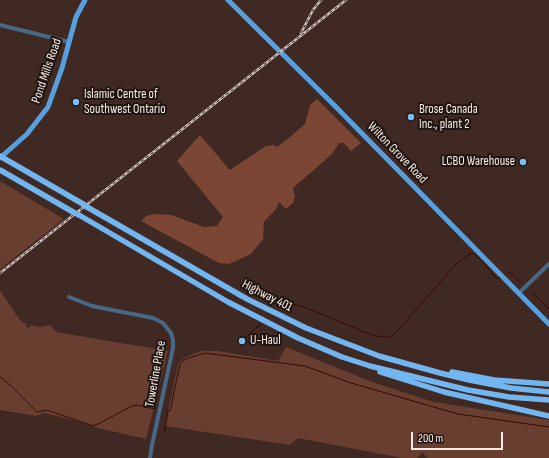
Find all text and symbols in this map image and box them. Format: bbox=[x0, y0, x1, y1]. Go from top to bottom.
street label: Pond Mills Road bbox=[29, 37, 65, 105]
place label: Islamic Centre of Southwest Ontario bbox=[84, 87, 166, 118]
marker: Islamic Centre of Southwest Ontario bbox=[71, 97, 81, 107]
place label: Brose Canada Inc., plant 2 bbox=[419, 102, 478, 133]
marker: Brose Canada Inc., plant 2 bbox=[406, 112, 416, 122]
street label: Wilton Grove Road bbox=[364, 119, 430, 187]
place label: LCBO Warehouse bbox=[442, 154, 515, 170]
marker: LCBO Warehouse bbox=[518, 157, 528, 167]
street label: Highway 401 bbox=[239, 277, 295, 315]
place label: U-Haul bbox=[250, 333, 281, 349]
marker: U-Haul bbox=[237, 336, 247, 346]
street label: Towerline Place bbox=[142, 340, 170, 408]
scale bar bbox=[413, 424, 505, 450]
text: 200 m bbox=[418, 431, 443, 446]

